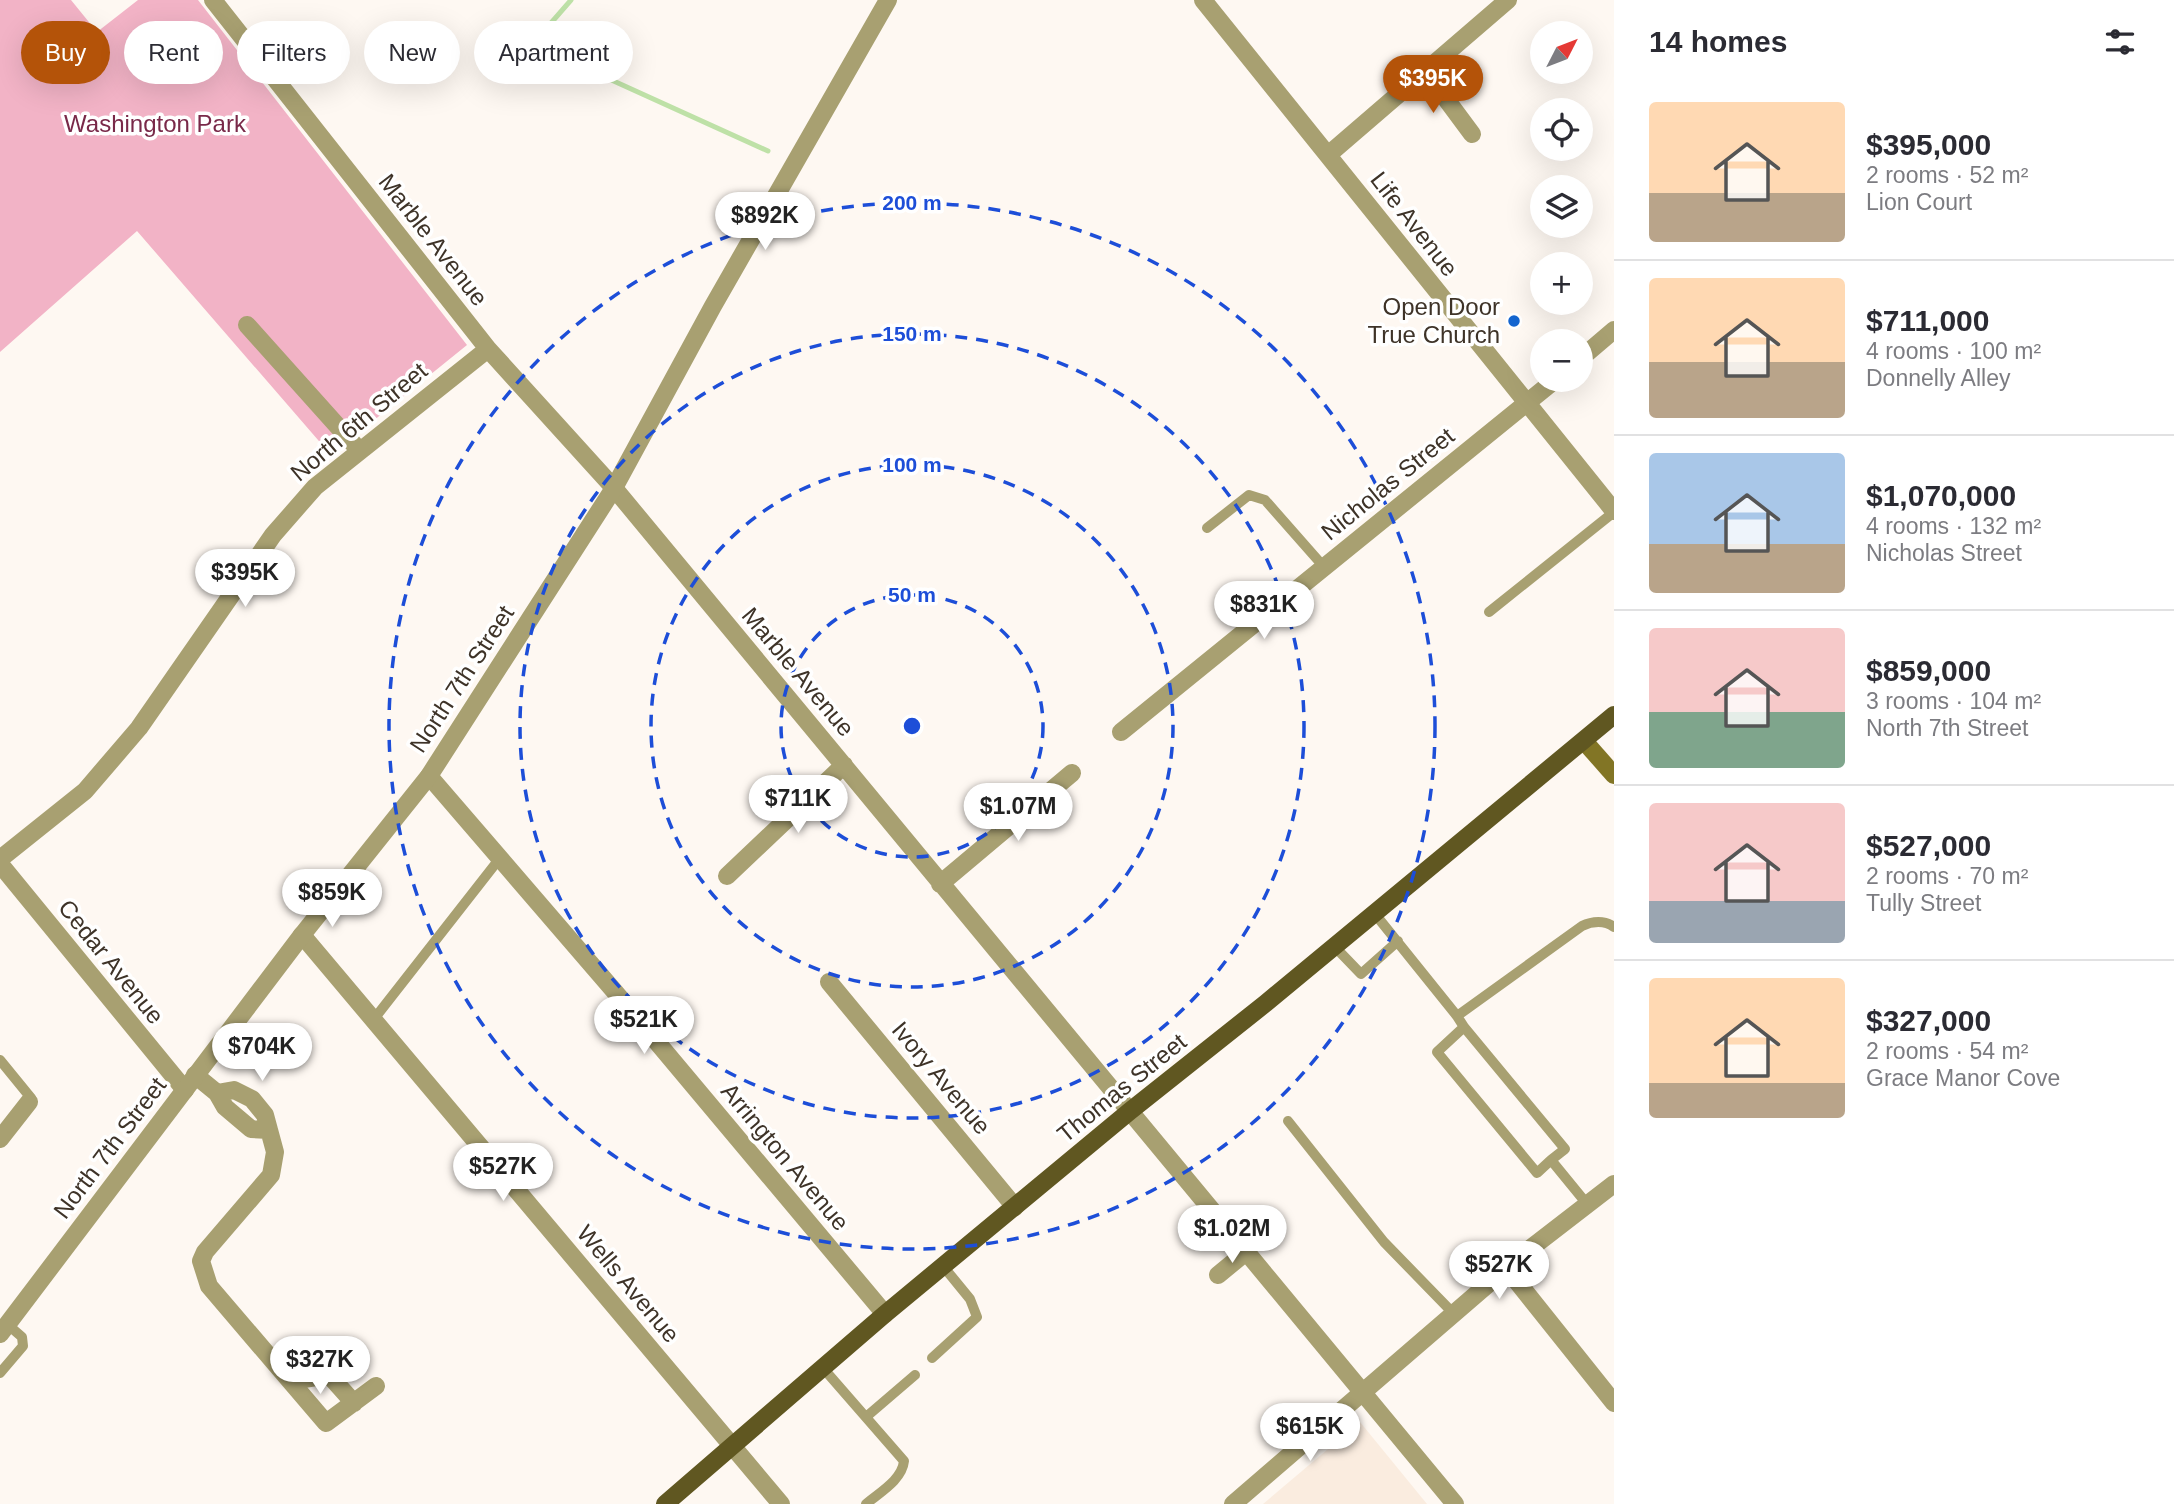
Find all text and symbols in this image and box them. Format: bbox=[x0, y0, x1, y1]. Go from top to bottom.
chip: Buy bbox=[21, 21, 110, 84]
chip: Rent bbox=[124, 21, 223, 84]
chip: Filters bbox=[237, 21, 350, 84]
chip: New bbox=[364, 21, 460, 84]
chip: Apartment bbox=[474, 21, 633, 84]
north arrow bbox=[1530, 21, 1592, 84]
map controls bbox=[1530, 21, 1593, 392]
icon: filters bbox=[2101, 23, 2139, 61]
text: 14 homes bbox=[1649, 25, 1787, 58]
pin: $395K bbox=[1384, 55, 1482, 115]
text: $395K bbox=[1399, 65, 1467, 91]
button: locate bbox=[1530, 98, 1593, 161]
park label: Washington Park bbox=[64, 110, 247, 137]
text: $395,000 bbox=[1866, 128, 1991, 161]
icon: home bbox=[1705, 130, 1789, 214]
text: 2 rooms · 52 m² bbox=[1866, 162, 2028, 188]
street label: Life Avenue bbox=[1365, 166, 1464, 281]
street label: Marble Avenue bbox=[374, 168, 493, 311]
button: layers bbox=[1530, 175, 1593, 238]
text: Lion Court bbox=[1866, 189, 1972, 215]
text: 200 m bbox=[882, 191, 942, 214]
pin: $892K bbox=[716, 192, 814, 252]
text: $892K bbox=[731, 202, 799, 228]
button: + bbox=[1530, 252, 1593, 315]
place label: Open Door True Church bbox=[1368, 293, 1500, 348]
text: $711,000 bbox=[1866, 304, 1989, 337]
icon: home bbox=[1705, 306, 1789, 390]
marker: Open Door True Church bbox=[1506, 313, 1522, 329]
text: 150 m bbox=[882, 322, 942, 345]
button: − bbox=[1530, 329, 1593, 392]
text: 4 rooms · 100 m² bbox=[1866, 338, 2041, 364]
street label: North 6th Street bbox=[285, 357, 432, 486]
text: Donnelly Alley bbox=[1866, 365, 2010, 391]
street label: Nicholas Street bbox=[1316, 422, 1460, 545]
text: 100 m bbox=[882, 453, 942, 476]
text: $1,070,000 bbox=[1866, 479, 2016, 512]
icon: home bbox=[1705, 481, 1789, 565]
text: 4 rooms · 132 m² bbox=[1866, 513, 2041, 539]
text: Nicholas Street bbox=[1866, 540, 2022, 566]
pin: $395K bbox=[196, 550, 294, 609]
text: $395K bbox=[211, 559, 279, 585]
pin: $831K bbox=[1215, 582, 1313, 641]
text: 50 m bbox=[888, 583, 936, 606]
text: $831K bbox=[1230, 591, 1298, 617]
street label: North 7th Street bbox=[404, 600, 519, 757]
street label: Marble Avenue bbox=[737, 602, 860, 742]
text: $859,000 bbox=[1866, 654, 1991, 687]
icon: home bbox=[1705, 656, 1789, 740]
text: 3 rooms · 104 m² bbox=[1866, 688, 2041, 714]
centre of rings bbox=[900, 714, 924, 738]
text: North 7th Street bbox=[1866, 715, 2028, 741]
pin: $711K bbox=[749, 776, 847, 835]
pin: $1.07M bbox=[961, 784, 1075, 843]
text: $711K bbox=[765, 785, 831, 811]
text: $1.07M bbox=[980, 793, 1056, 819]
text: $527,000 bbox=[1866, 829, 1991, 862]
icon: home bbox=[1705, 831, 1789, 915]
text: 2 rooms · 70 m² bbox=[1866, 863, 2028, 889]
pin: $859K bbox=[283, 870, 381, 929]
text: $859K bbox=[298, 879, 366, 905]
text: Tully Street bbox=[1866, 890, 1981, 916]
street label: Cedar Avenue bbox=[53, 894, 170, 1029]
pin: $521K bbox=[595, 996, 693, 1056]
text: $327,000 bbox=[1866, 1004, 1991, 1037]
text: $521K bbox=[610, 1006, 678, 1032]
icon: home bbox=[1705, 1006, 1789, 1090]
street label: Ivory Avenue bbox=[887, 1016, 996, 1139]
pin: $704K bbox=[213, 1024, 311, 1083]
street label: Thomas Street bbox=[1052, 1027, 1192, 1148]
text: $704K bbox=[228, 1033, 296, 1059]
text: 2 rooms · 54 m² bbox=[1866, 1038, 2028, 1064]
text: Grace Manor Cove bbox=[1866, 1065, 2060, 1091]
street label: North 7th Street bbox=[48, 1072, 172, 1223]
street label: Arrington Avenue bbox=[716, 1078, 855, 1236]
pin: $527K bbox=[454, 1144, 552, 1203]
text: $527K bbox=[469, 1153, 537, 1179]
pin: $1.02M bbox=[1175, 1206, 1289, 1265]
text: $1.02M bbox=[1194, 1215, 1270, 1241]
street label: Wells Avenue bbox=[572, 1220, 685, 1348]
pin: $527K bbox=[1450, 1242, 1548, 1301]
text: $527K bbox=[1465, 1251, 1533, 1277]
pin: $327K bbox=[271, 1336, 369, 1396]
text: $327K bbox=[286, 1346, 354, 1372]
pin: $615K bbox=[1261, 1404, 1359, 1463]
text: $615K bbox=[1276, 1413, 1344, 1439]

